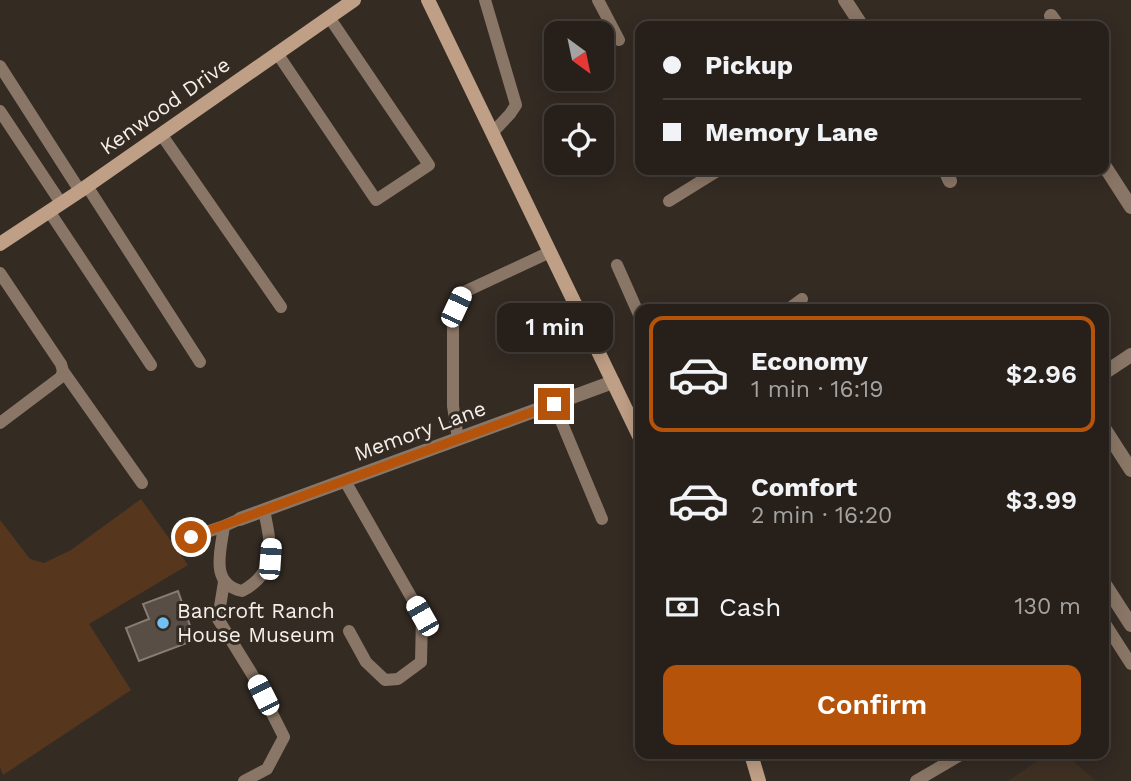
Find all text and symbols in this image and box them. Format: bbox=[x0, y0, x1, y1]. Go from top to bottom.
north arrow bbox=[544, 21, 614, 91]
map controls bbox=[544, 21, 614, 175]
text: Pickup bbox=[705, 50, 793, 80]
street label: Kenwood Drive bbox=[95, 52, 234, 160]
button: locate bbox=[544, 105, 614, 175]
text: Memory Lane bbox=[705, 117, 878, 147]
car bbox=[438, 284, 475, 330]
callout: 1 min bbox=[496, 302, 612, 352]
text: 1 min bbox=[525, 314, 585, 341]
icon: car bbox=[667, 343, 730, 406]
text: Economy bbox=[751, 346, 868, 376]
text: $2.96 bbox=[1006, 359, 1077, 389]
text: 1 min · 16:19 bbox=[751, 376, 883, 403]
route end bbox=[538, 388, 570, 420]
street label: Memory Lane bbox=[351, 395, 489, 466]
icon: car bbox=[667, 469, 730, 532]
text: Comfort bbox=[751, 472, 857, 502]
text: $3.99 bbox=[1006, 485, 1077, 515]
text: 2 min · 16:20 bbox=[751, 502, 892, 529]
route start bbox=[175, 521, 207, 553]
car bbox=[259, 537, 282, 581]
icon: cash bbox=[663, 588, 701, 626]
text: Cash bbox=[719, 592, 781, 622]
car bbox=[403, 593, 442, 639]
text: 130 m bbox=[1015, 593, 1081, 620]
place label: Bancroft Ranch House Museum bbox=[177, 598, 335, 647]
marker: Bancroft Ranch House Museum bbox=[155, 615, 171, 631]
button: Confirm bbox=[663, 665, 1081, 745]
car bbox=[245, 672, 282, 718]

